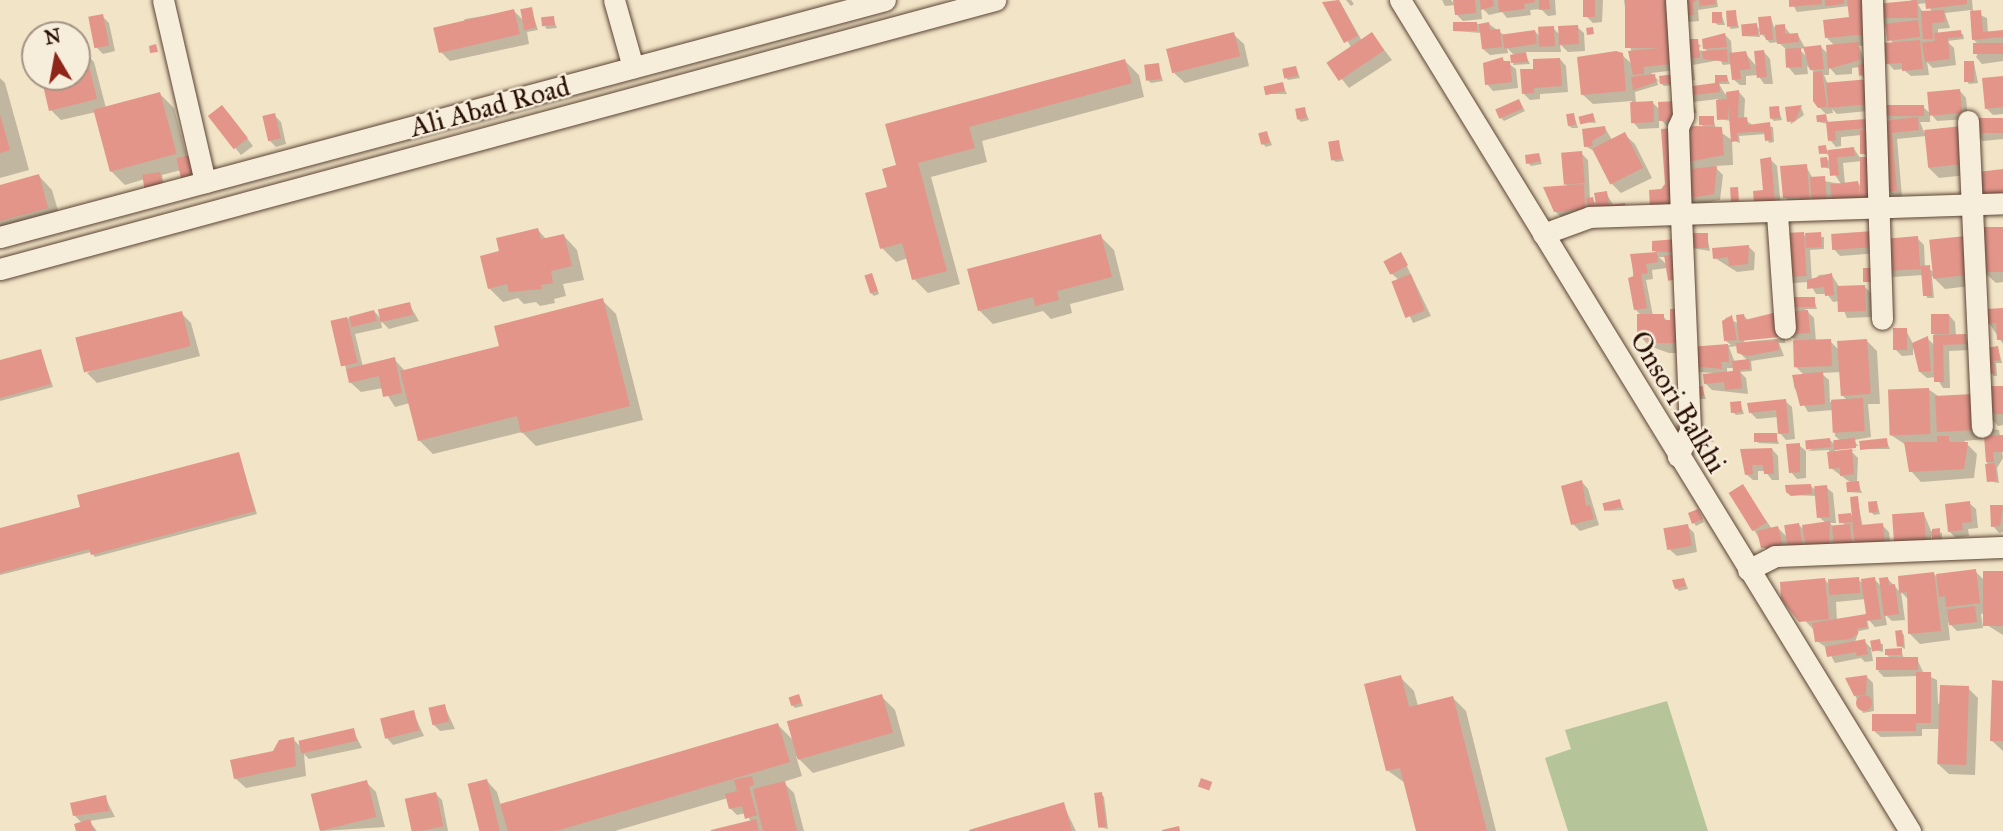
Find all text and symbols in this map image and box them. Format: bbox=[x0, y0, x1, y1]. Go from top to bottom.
north arrow bbox=[21, 21, 91, 91]
text: N bbox=[43, 24, 63, 50]
street label: Ali Abad Road bbox=[406, 70, 574, 144]
street label: Onsori Balkhi bbox=[1623, 325, 1733, 479]

